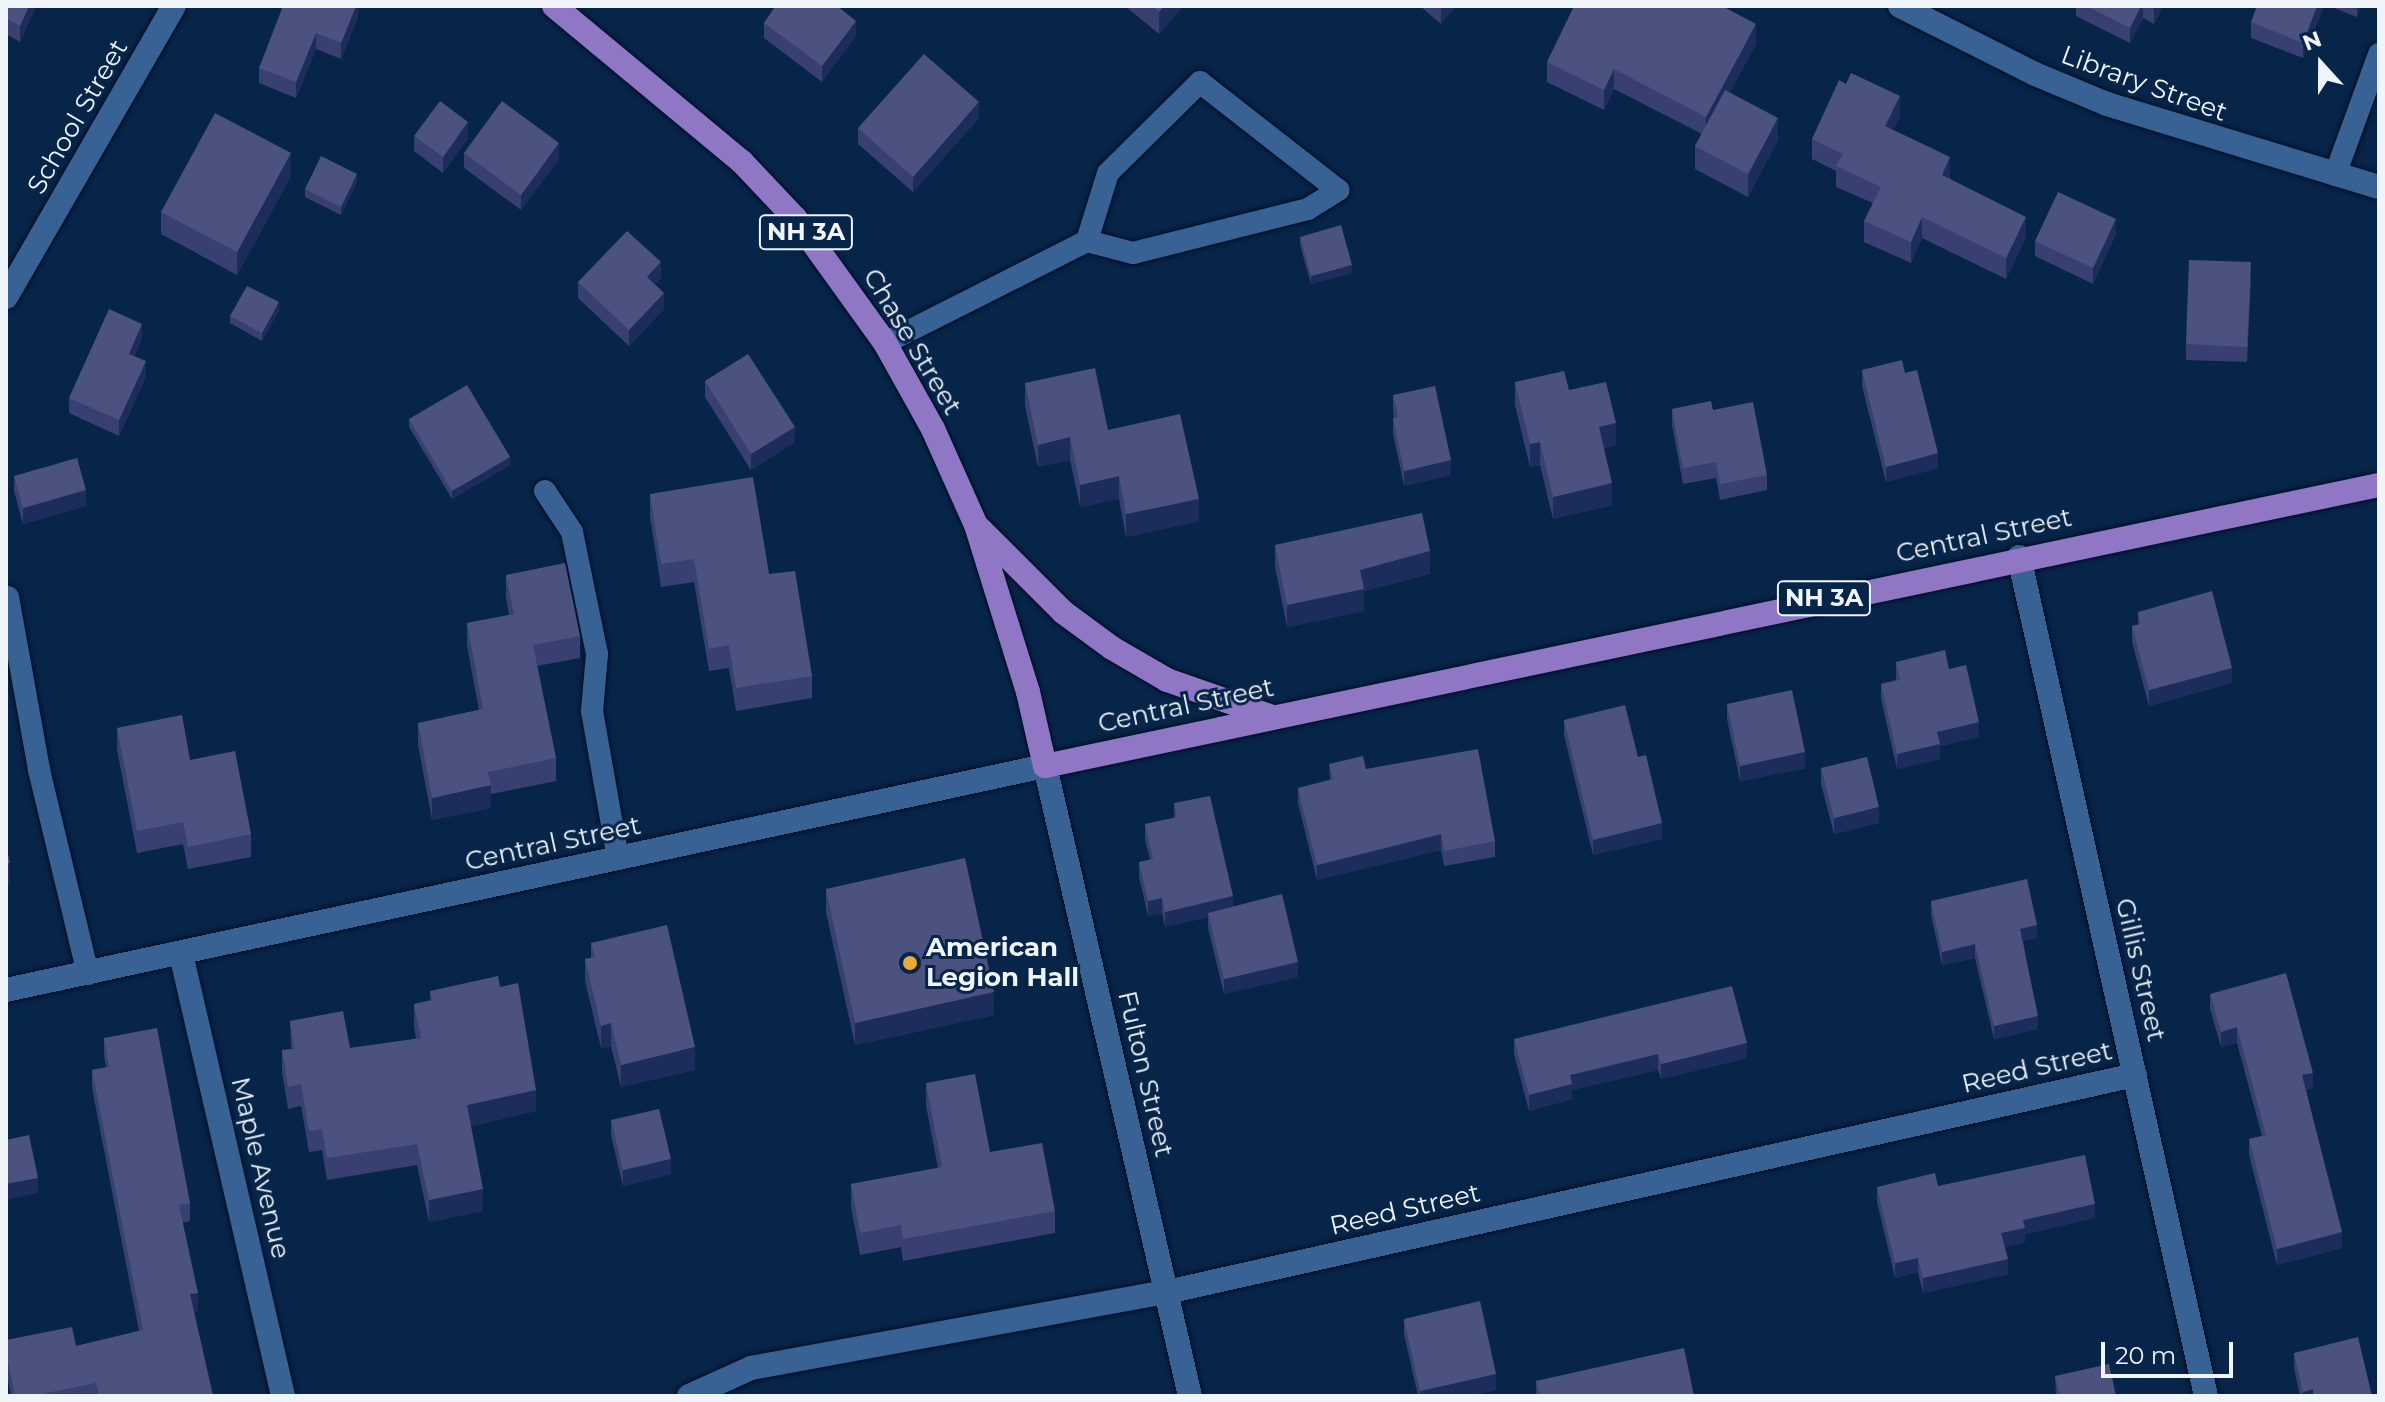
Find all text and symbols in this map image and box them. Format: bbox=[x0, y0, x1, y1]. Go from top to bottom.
north arrow bbox=[2281, 24, 2361, 104]
text: N bbox=[2299, 25, 2325, 57]
street label: School Street bbox=[21, 34, 135, 200]
street label: Library Street bbox=[2057, 40, 2231, 128]
road number: NH 3A bbox=[758, 212, 854, 252]
street label: Chase Street bbox=[856, 263, 968, 421]
street label: Central Street bbox=[1893, 502, 2075, 570]
road number: NH 3A bbox=[1776, 578, 1872, 618]
street label: Central Street bbox=[1095, 672, 1277, 740]
street label: Central Street bbox=[462, 810, 644, 878]
street label: Gillis Street bbox=[2108, 895, 2172, 1045]
place label: American Legion Hall bbox=[926, 932, 1079, 994]
marker: American Legion Hall bbox=[901, 954, 919, 972]
street label: Fulton Street bbox=[1111, 988, 1179, 1160]
street label: Reed Street bbox=[1959, 1036, 2115, 1100]
street label: Maple Avenue bbox=[224, 1074, 296, 1262]
street label: Reed Street bbox=[1327, 1178, 1483, 1242]
scale bar bbox=[2105, 1326, 2237, 1376]
text: 20 m bbox=[2115, 1341, 2176, 1370]

